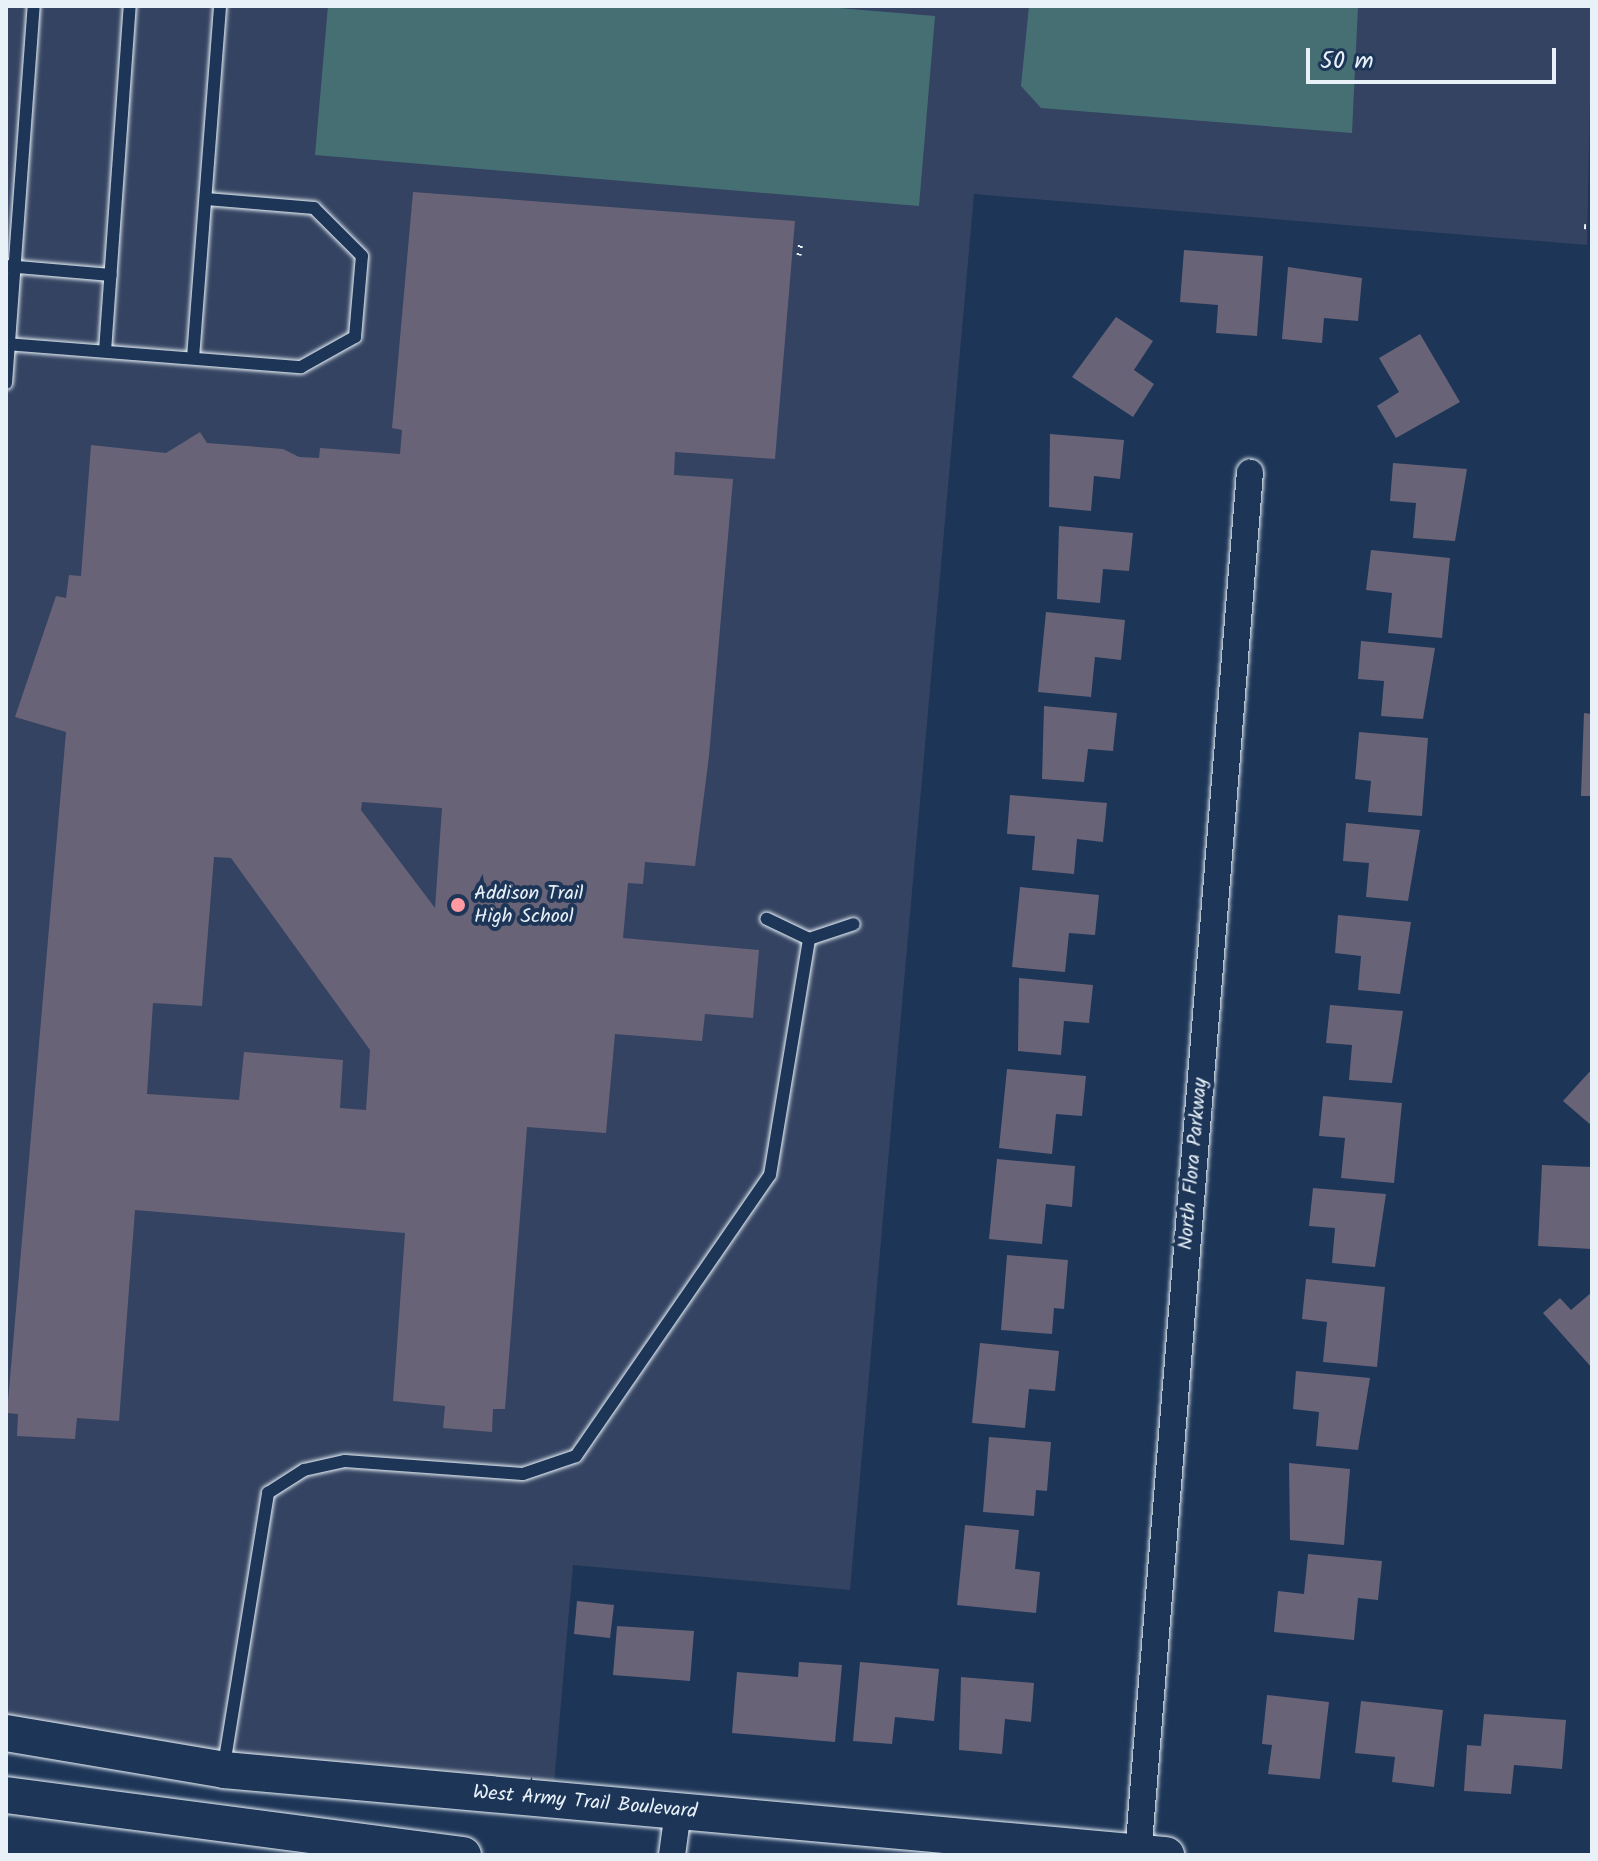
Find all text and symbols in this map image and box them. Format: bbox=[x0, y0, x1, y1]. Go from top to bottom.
scale bar bbox=[1310, 32, 1560, 82]
text: 50 m bbox=[1320, 42, 1374, 81]
place label: Addison Trail High School bbox=[474, 882, 583, 929]
marker: Addison Trail High School bbox=[449, 896, 467, 914]
street label: North Flora Parkway bbox=[1175, 1077, 1213, 1251]
street label: West Army Trail Boulevard bbox=[472, 1781, 698, 1825]

